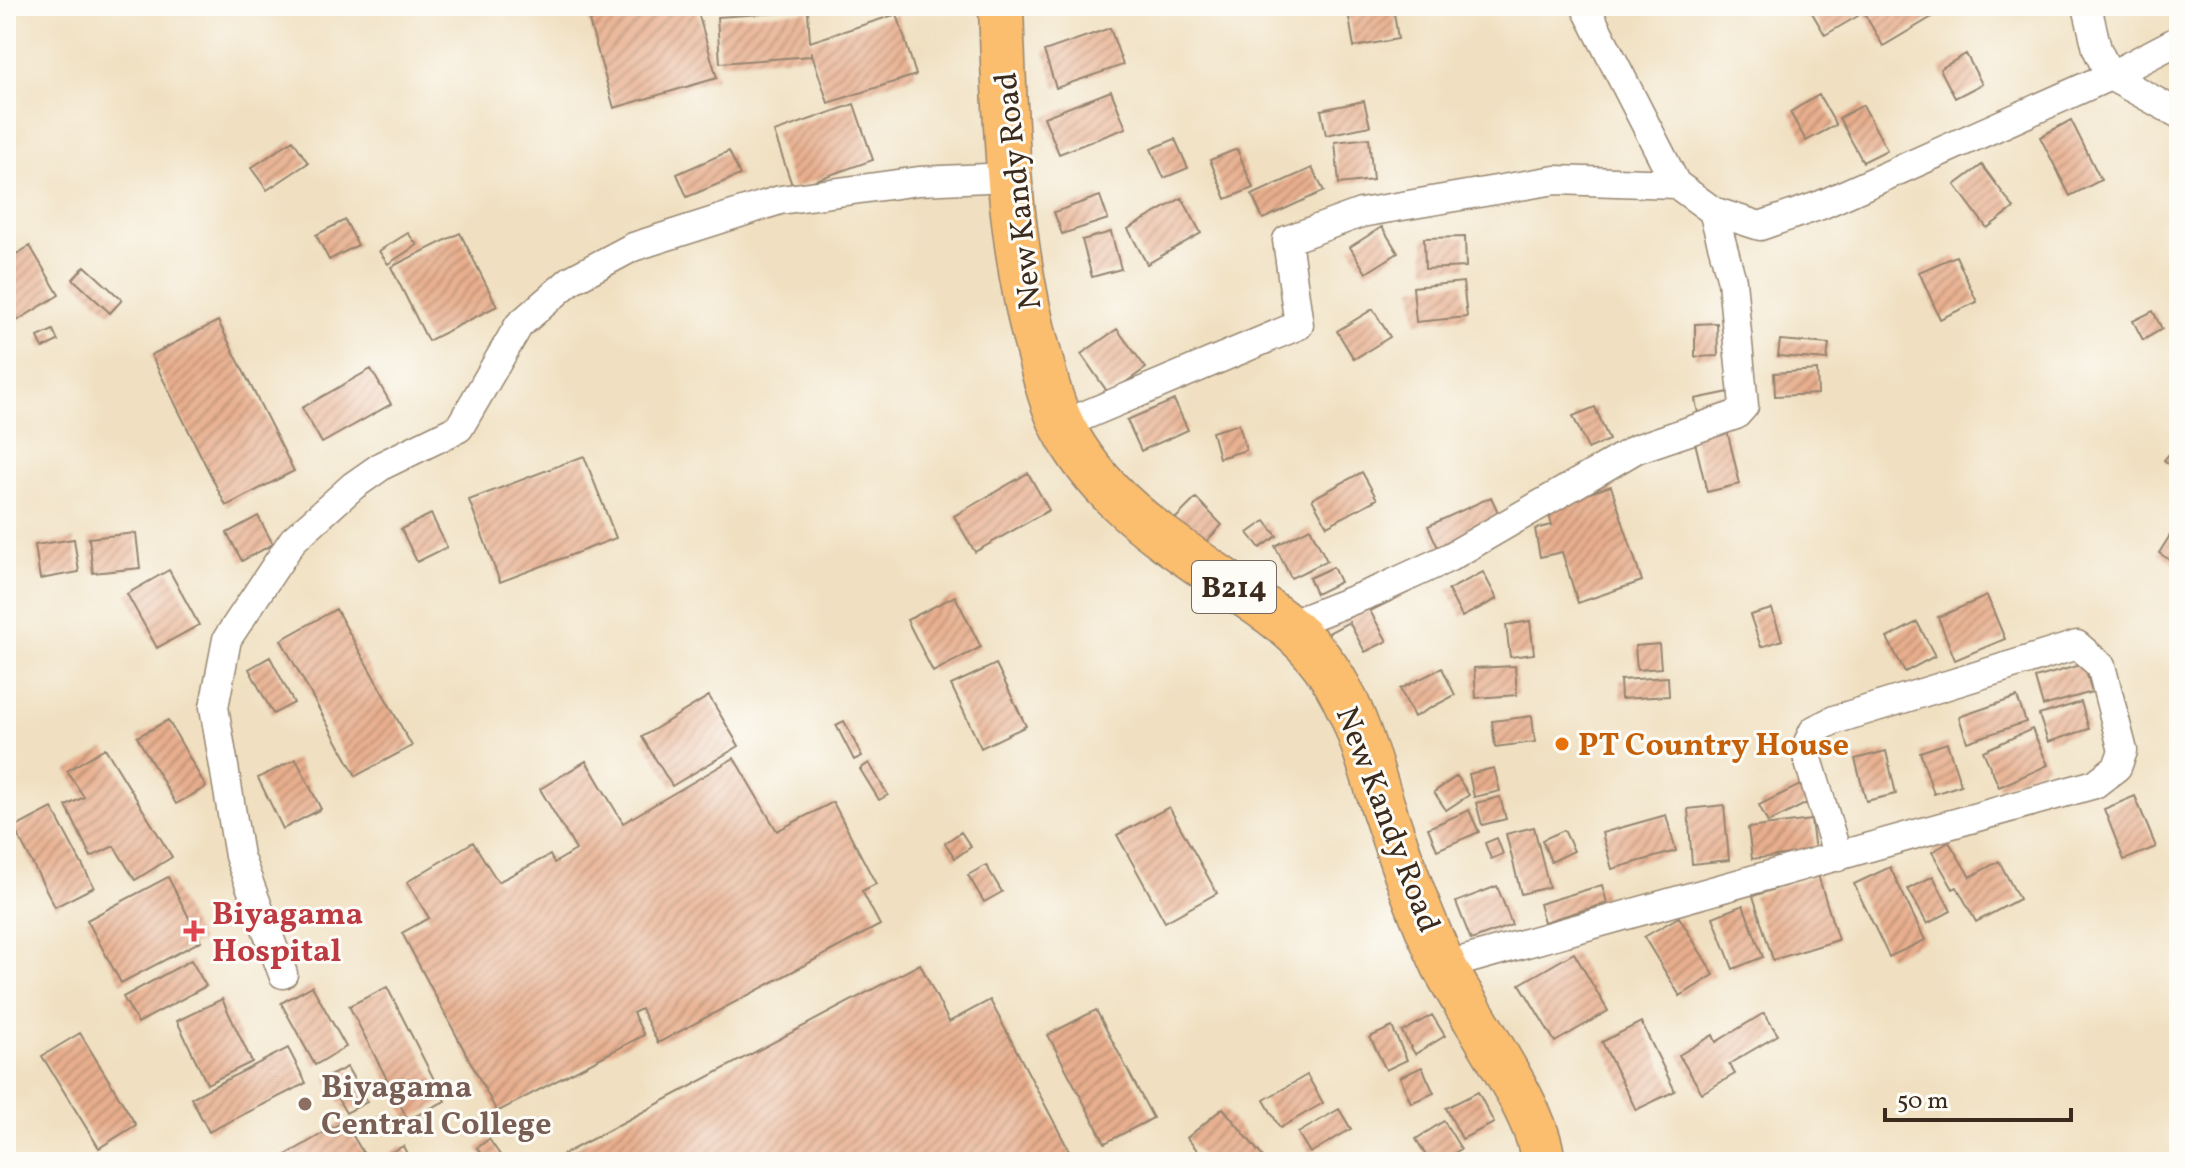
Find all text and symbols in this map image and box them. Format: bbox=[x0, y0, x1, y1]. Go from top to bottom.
street label: New Kandy Road bbox=[986, 70, 1054, 312]
road number: B214 bbox=[1192, 561, 1276, 613]
street label: New Kandy Road bbox=[1323, 701, 1449, 939]
place label: PT Country House bbox=[1578, 725, 1849, 769]
marker: PT Country House bbox=[1553, 735, 1571, 753]
place label: Biyagama Hospital bbox=[212, 894, 363, 975]
marker: Biyagama Hospital bbox=[183, 920, 205, 942]
place label: Biyagama Central College bbox=[321, 1067, 552, 1148]
scale bar bbox=[1885, 1072, 2071, 1122]
text: 50 m bbox=[1897, 1085, 1949, 1119]
marker: Biyagama Central College bbox=[296, 1095, 314, 1113]

